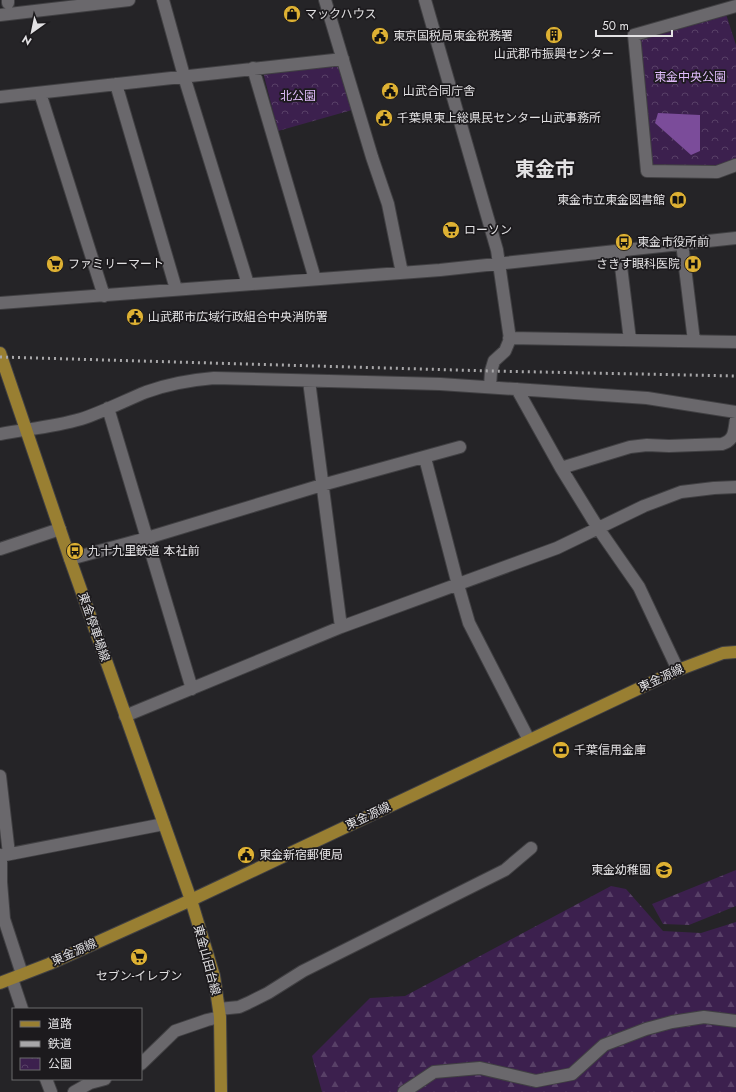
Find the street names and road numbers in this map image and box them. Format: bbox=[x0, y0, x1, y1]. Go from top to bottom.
street label: 東金停車場線 bbox=[74, 590, 114, 664]
street label: 東金源線 bbox=[635, 660, 687, 696]
street label: 東金源線 bbox=[342, 798, 394, 834]
street label: 東金山田台線 bbox=[189, 923, 225, 997]
street label: 東金源線 bbox=[48, 934, 100, 970]

